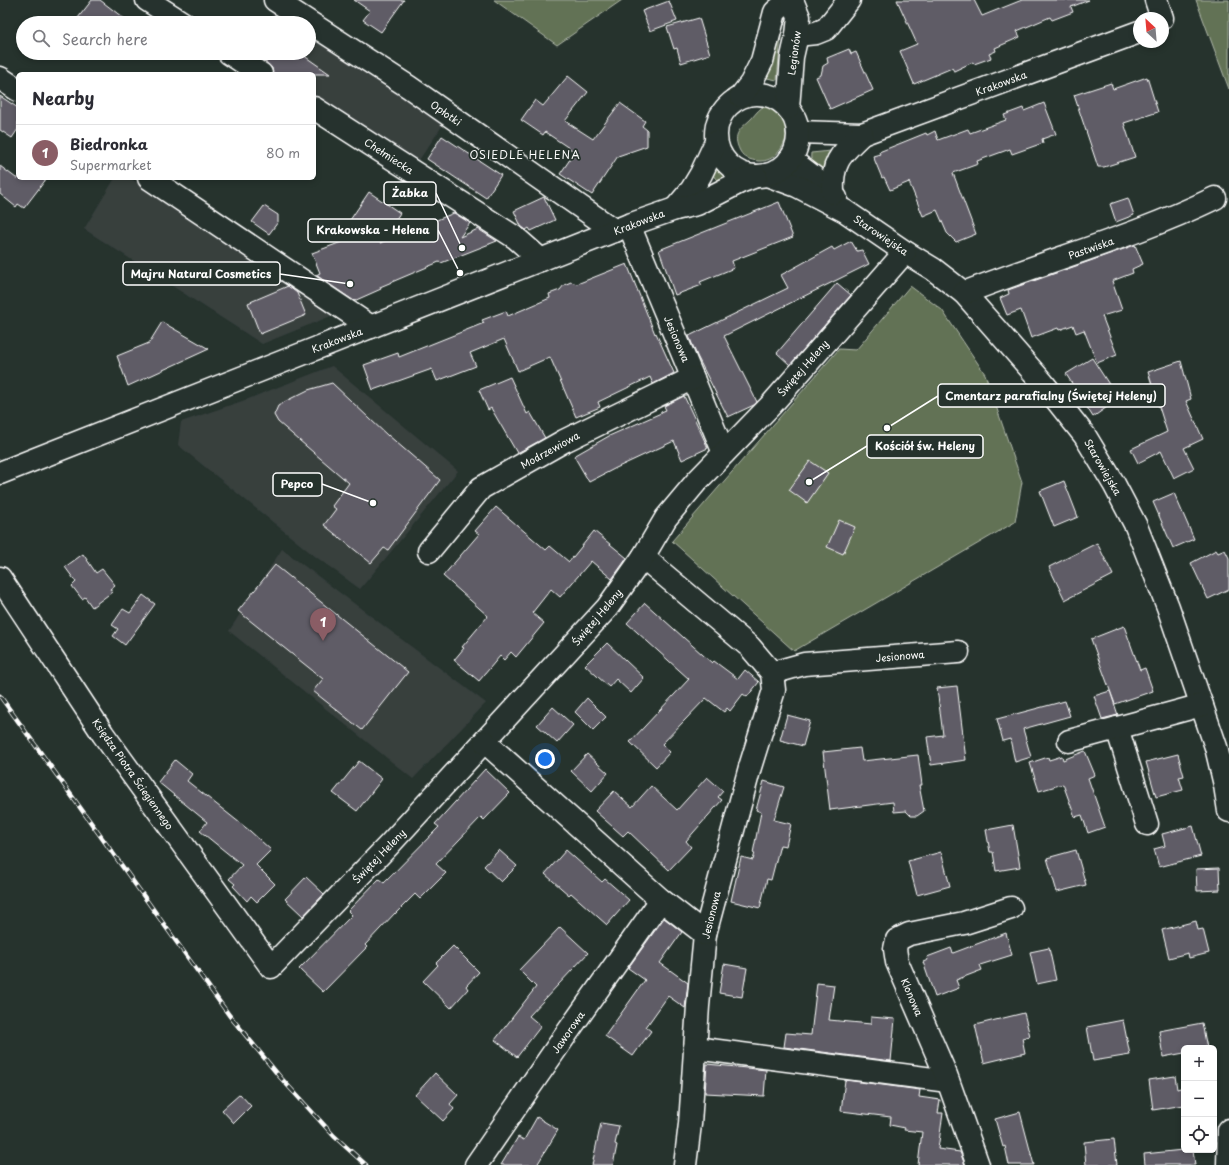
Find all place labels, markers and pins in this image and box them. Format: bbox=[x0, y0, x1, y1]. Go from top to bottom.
callout: Żabka bbox=[384, 182, 436, 205]
callout: Krakowska - Helena bbox=[308, 219, 438, 242]
callout: Majru Natural Cosmetics bbox=[123, 262, 280, 285]
callout: Cmentarz parafialny (Świętej Heleny) bbox=[938, 384, 1165, 407]
callout: Kościół św. Heleny bbox=[867, 435, 983, 458]
callout: Pepco bbox=[273, 473, 322, 496]
pin: 1 bbox=[310, 608, 336, 641]

